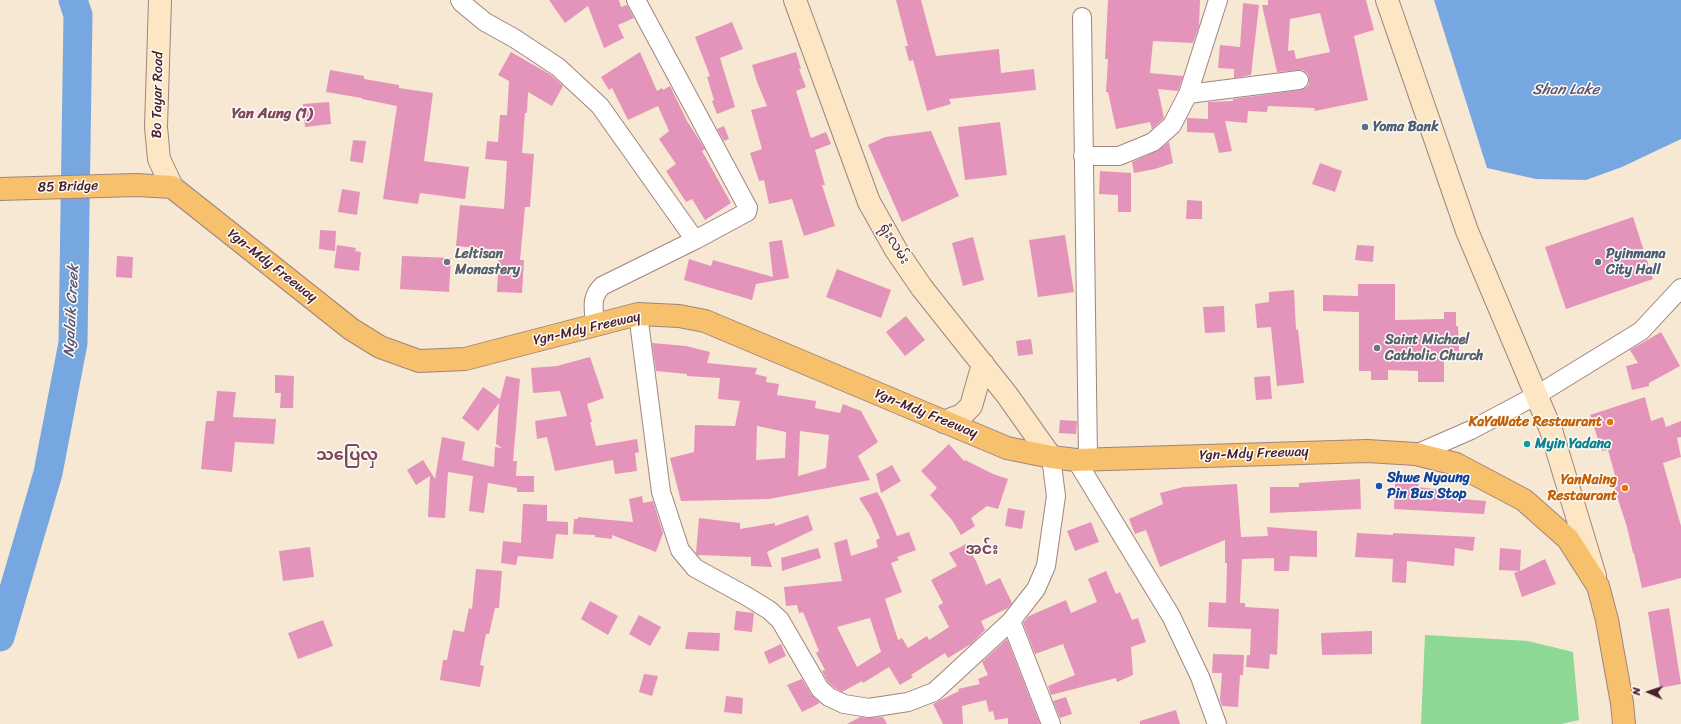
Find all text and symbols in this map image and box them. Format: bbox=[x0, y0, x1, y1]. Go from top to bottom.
street label: Bo Tayar Road bbox=[149, 51, 167, 139]
water label: Shan Lake bbox=[1533, 81, 1599, 99]
district label: Yan Aung (1) bbox=[232, 105, 312, 123]
place label: Yoma Bank bbox=[1373, 119, 1439, 135]
marker: Yoma Bank bbox=[1360, 122, 1370, 132]
street label: 85 Bridge bbox=[37, 178, 99, 196]
street label: ရုံးလမ်း bbox=[875, 221, 913, 267]
street label: Ygn-Mdy Freeway bbox=[224, 226, 320, 306]
place label: Leltisan Monastery bbox=[455, 246, 520, 278]
place label: Pyinmana City Hall bbox=[1606, 246, 1666, 278]
marker: Leltisan Monastery bbox=[442, 257, 452, 267]
marker: Pyinmana City Hall bbox=[1593, 257, 1603, 267]
water label: Ngalaik Creek bbox=[61, 264, 83, 358]
street label: Ygn-Mdy Freeway bbox=[532, 309, 642, 349]
place label: Saint Michael Catholic Church bbox=[1385, 332, 1483, 364]
marker: Saint Michael Catholic Church bbox=[1372, 343, 1382, 353]
street label: Ygn-Mdy Freeway bbox=[872, 386, 980, 442]
place label: KaYaWate Restaurant bbox=[1469, 414, 1602, 430]
marker: KaYaWate Restaurant bbox=[1605, 417, 1615, 427]
place label: Myin Yadana bbox=[1535, 436, 1611, 452]
marker: Myin Yadana bbox=[1522, 439, 1532, 449]
street label: Ygn-Mdy Freeway bbox=[1199, 444, 1309, 464]
district label: သပြေလှ bbox=[316, 446, 378, 466]
place label: Shwe Nyaung Pin Bus Stop bbox=[1387, 470, 1470, 502]
place label: YanNaing Restaurant bbox=[1548, 472, 1617, 504]
marker: Shwe Nyaung Pin Bus Stop bbox=[1374, 481, 1384, 491]
marker: YanNaing Restaurant bbox=[1620, 483, 1630, 493]
district label: အင်း bbox=[966, 540, 998, 560]
north arrow bbox=[1629, 672, 1669, 712]
text: N bbox=[1627, 687, 1646, 696]

